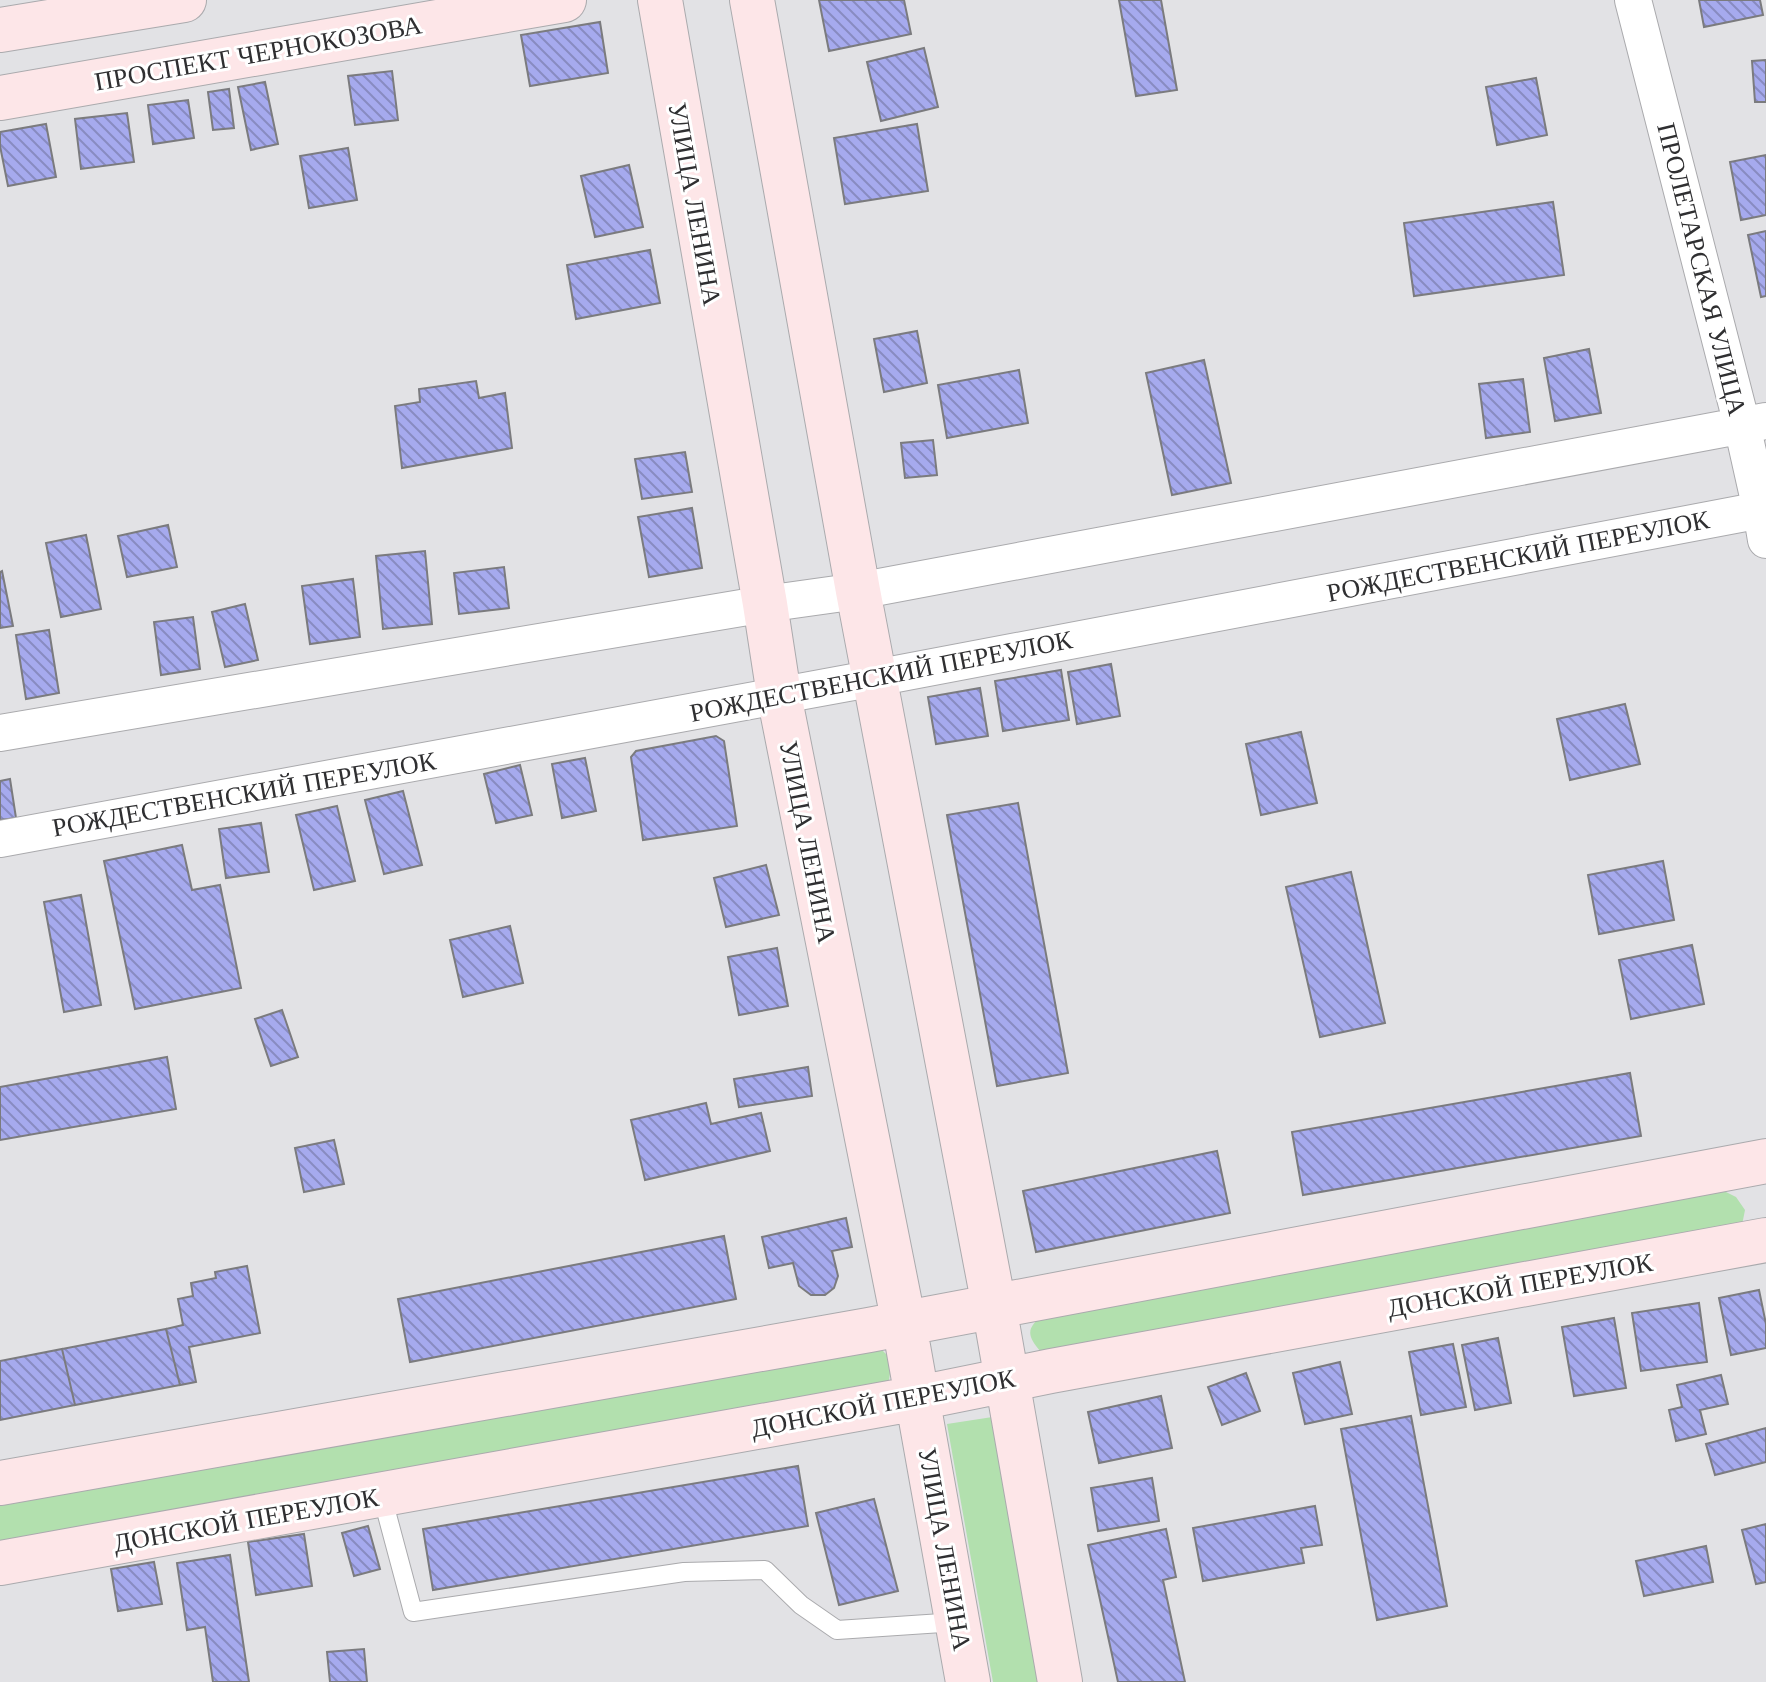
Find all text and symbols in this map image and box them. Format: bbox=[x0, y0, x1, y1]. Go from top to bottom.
street label: ПРОСПЕКТ ЧЕРНОКОЗОВА bbox=[92, 8, 424, 98]
street label: УЛИЦА ЛЕНИНА bbox=[661, 100, 729, 308]
street label: ПРОЛЕТАРСКАЯ УЛИЦА bbox=[1650, 119, 1754, 419]
street label: РОЖДЕСТВЕНСКИЙ ПЕРЕУЛОК bbox=[1324, 503, 1713, 609]
street label: РОЖДЕСТВЕНСКИЙ ПЕРЕУЛОК bbox=[687, 623, 1076, 729]
street label: УЛИЦА ЛЕНИНА bbox=[773, 738, 843, 946]
street label: РОЖДЕСТВЕНСКИЙ ПЕРЕУЛОК bbox=[50, 744, 439, 844]
street label: ДОНСКОЙ ПЕРЕУЛОК bbox=[1385, 1246, 1656, 1324]
street label: ДОНСКОЙ ПЕРЕУЛОК bbox=[748, 1362, 1019, 1444]
street label: УЛИЦА ЛЕНИНА bbox=[911, 1445, 979, 1653]
street label: ДОНСКОЙ ПЕРЕУЛОК bbox=[111, 1481, 382, 1559]

